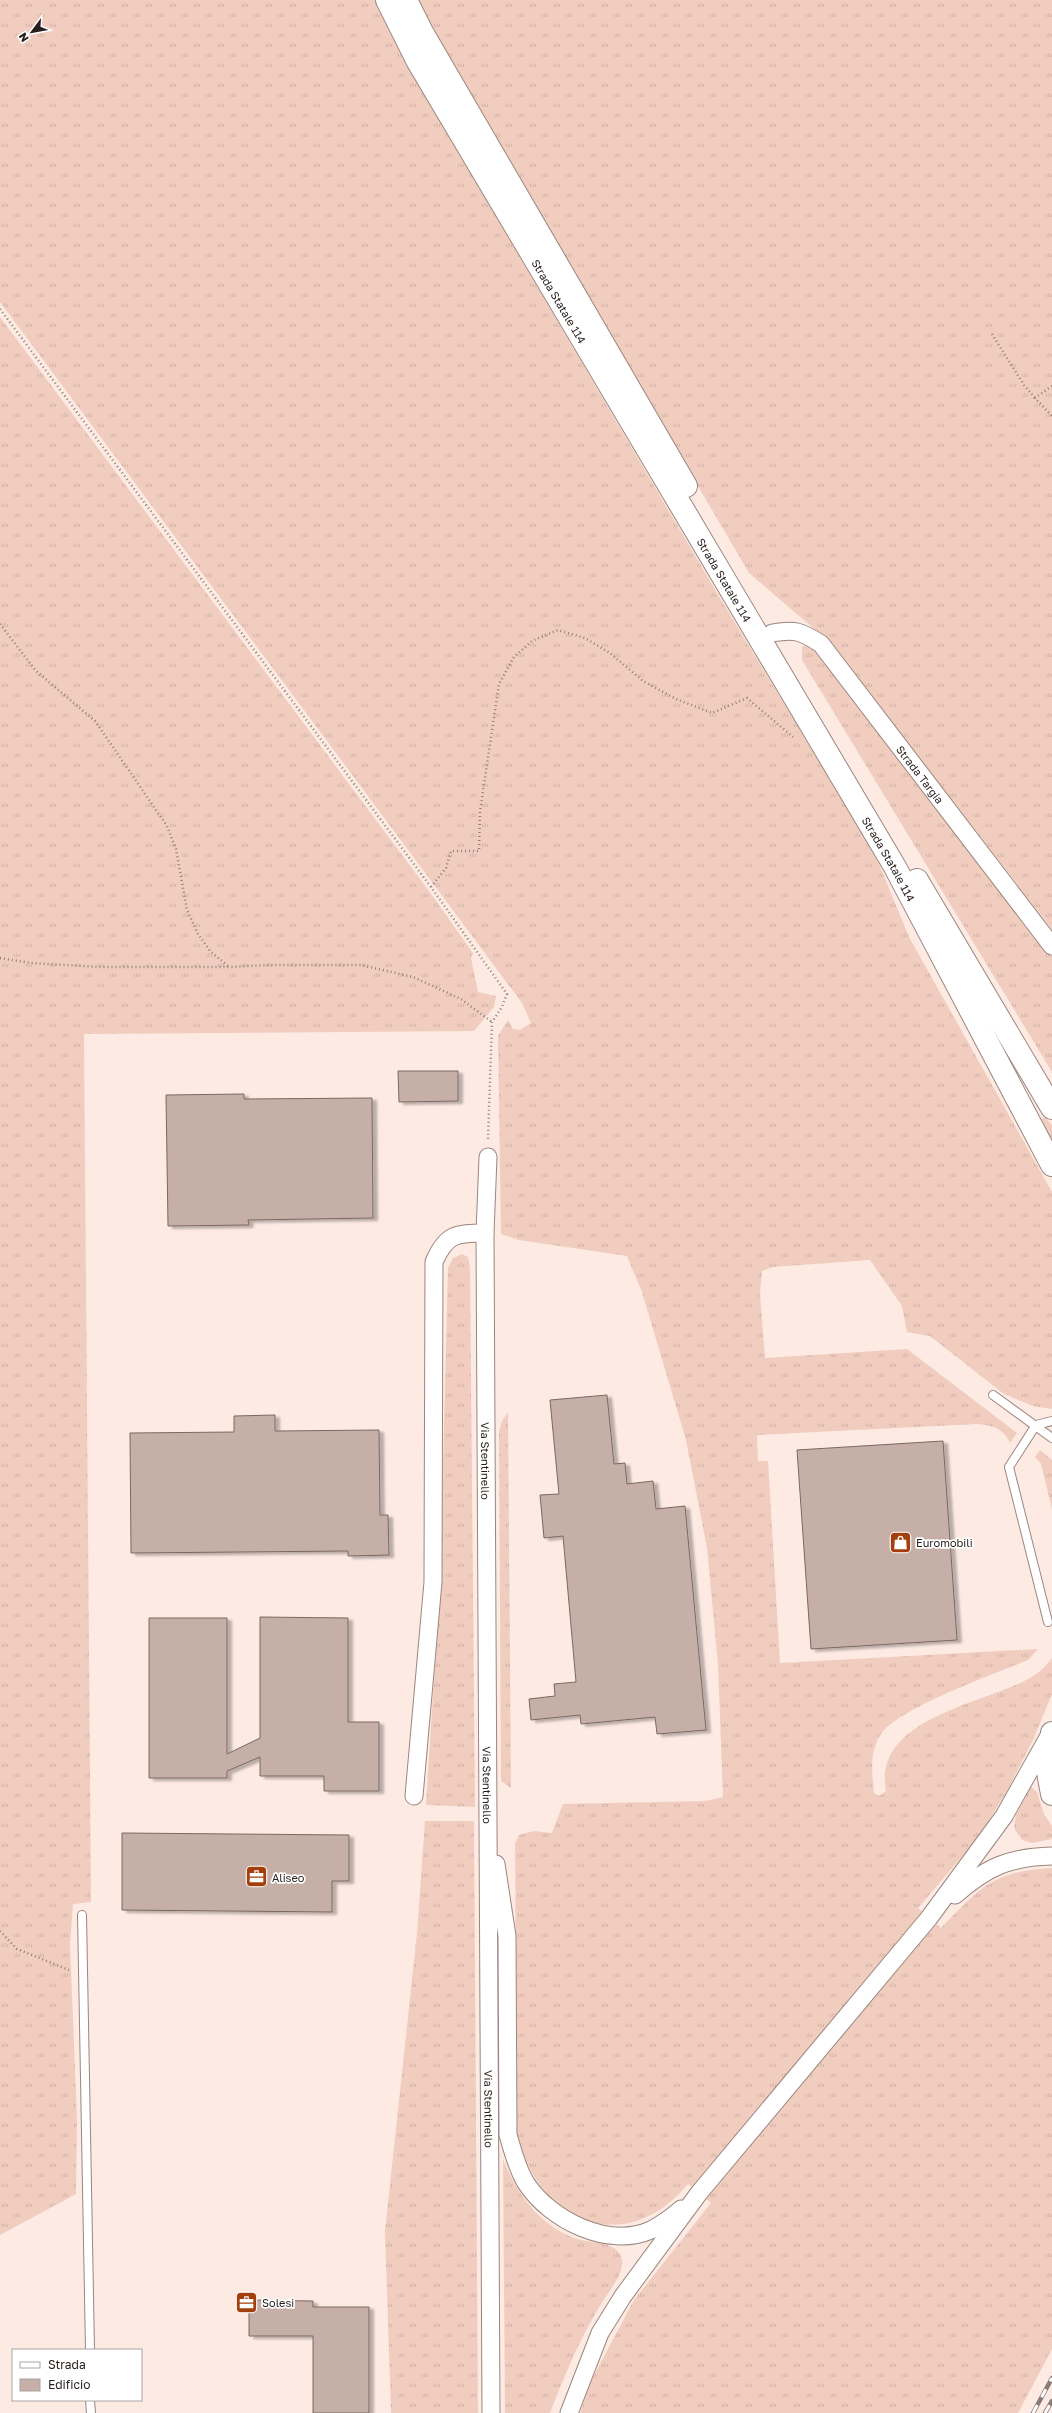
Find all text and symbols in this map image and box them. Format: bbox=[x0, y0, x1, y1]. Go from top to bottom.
north arrow bbox=[12, 12, 52, 52]
text: N bbox=[15, 31, 31, 45]
street label: Strada Statale 114 bbox=[530, 257, 590, 345]
street label: Strada Statale 114 bbox=[695, 535, 755, 624]
street label: Strada Targia bbox=[894, 743, 947, 806]
street label: Strada Statale 114 bbox=[860, 814, 918, 904]
street label: Via Stentinello bbox=[479, 1422, 493, 1500]
shop icon: Euromobili bbox=[888, 1529, 914, 1555]
place label: Euromobili bbox=[916, 1536, 973, 1549]
street label: Via Stentinello bbox=[481, 1746, 495, 1824]
office icon: Aliseo bbox=[244, 1864, 270, 1890]
place label: Aliseo bbox=[272, 1871, 305, 1884]
street label: Via Stentinello bbox=[483, 2070, 496, 2148]
office icon: Solesi bbox=[234, 2289, 260, 2315]
place label: Solesi bbox=[262, 2296, 294, 2309]
legend bbox=[12, 2349, 142, 2401]
text: Strada bbox=[48, 2357, 86, 2372]
text: Edificio bbox=[48, 2377, 90, 2392]

